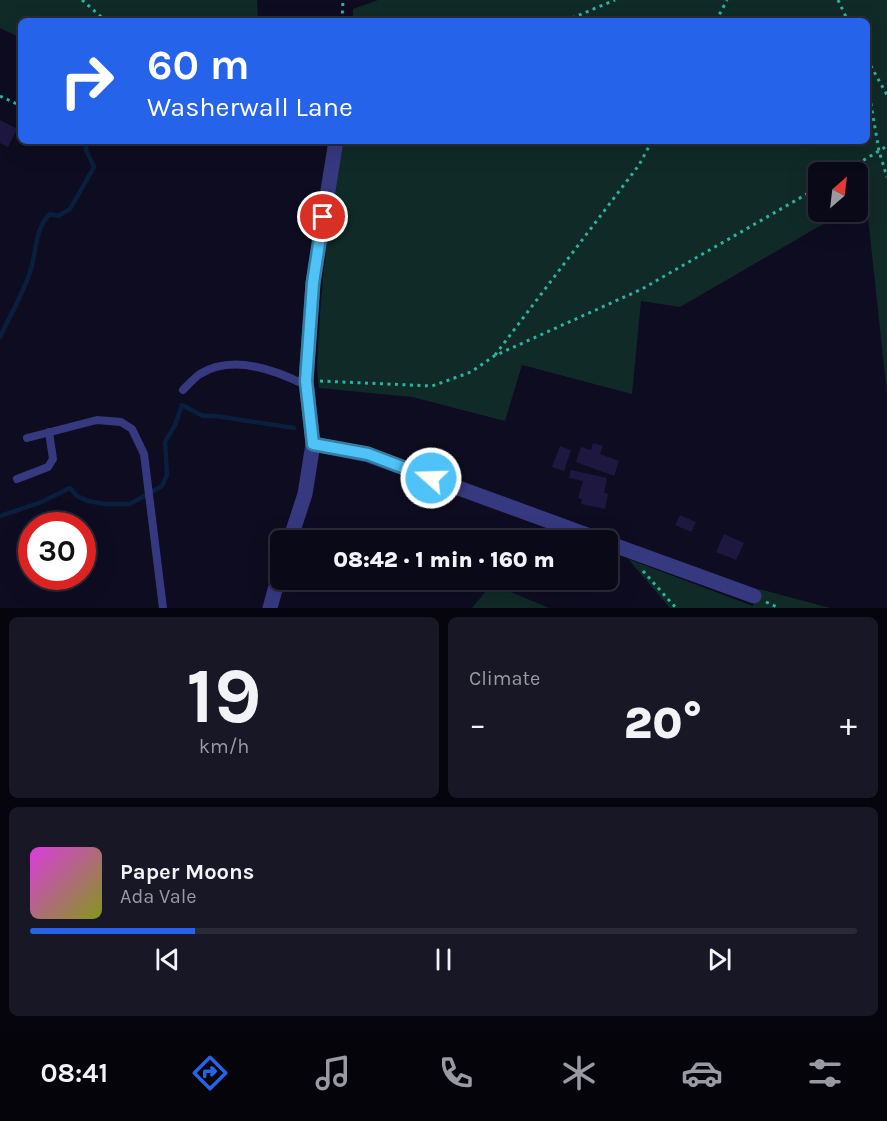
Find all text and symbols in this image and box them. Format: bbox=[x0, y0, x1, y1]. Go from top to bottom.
text: 60 m bbox=[147, 40, 250, 90]
icon: right bbox=[48, 42, 126, 120]
text: Washerwall Lane bbox=[147, 91, 353, 123]
north arrow bbox=[808, 162, 868, 222]
map controls bbox=[808, 162, 868, 222]
pin bbox=[297, 191, 348, 242]
icon: arrive bbox=[306, 200, 339, 233]
position arrow bbox=[399, 446, 463, 510]
speed limit sign: 30 bbox=[18, 512, 96, 590]
text: 08:42 · 1 min · 160 m bbox=[333, 547, 555, 573]
text: 19 bbox=[186, 650, 262, 742]
text: Climate bbox=[469, 667, 540, 690]
text: 20° bbox=[624, 697, 702, 749]
text: − bbox=[469, 705, 486, 743]
text: + bbox=[840, 705, 857, 743]
text: km/h bbox=[199, 735, 249, 758]
text: Paper Moons bbox=[120, 859, 254, 885]
text: Ada Vale bbox=[120, 885, 197, 908]
icon: previous bbox=[151, 943, 184, 976]
icon: pause bbox=[427, 943, 460, 976]
icon: next bbox=[703, 943, 736, 976]
icon: directions bbox=[189, 1052, 231, 1094]
icon: music bbox=[312, 1052, 354, 1094]
icon: phone bbox=[435, 1052, 477, 1094]
icon: climate bbox=[558, 1052, 600, 1094]
icon: car bbox=[681, 1052, 723, 1094]
icon: filters bbox=[804, 1052, 846, 1094]
text: 08:41 bbox=[41, 1057, 108, 1089]

